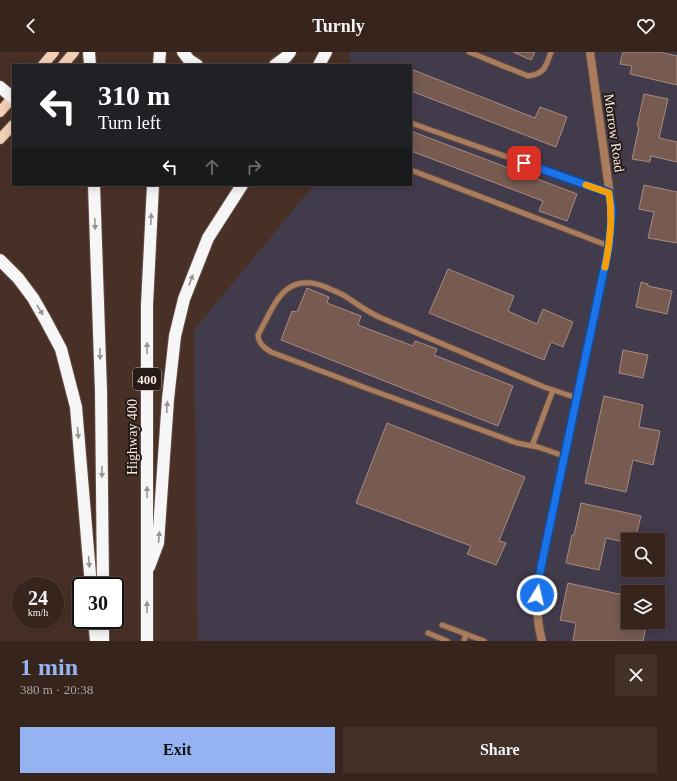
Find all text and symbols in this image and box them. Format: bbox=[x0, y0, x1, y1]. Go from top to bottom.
icon: back bbox=[20, 15, 42, 37]
icon: heart bbox=[635, 15, 657, 37]
text: Turnly bbox=[312, 16, 365, 36]
icon: left bbox=[32, 80, 84, 132]
text: 310 m bbox=[98, 80, 170, 111]
street label: Morrow Road bbox=[601, 93, 627, 173]
text: Turn left bbox=[98, 113, 161, 133]
pin bbox=[507, 146, 541, 180]
icon: arrive bbox=[513, 152, 535, 174]
icon: left bbox=[159, 156, 181, 178]
icon: ahead bbox=[201, 156, 223, 178]
icon: right bbox=[243, 156, 265, 178]
one-way arrow bbox=[148, 213, 155, 225]
one-way arrow bbox=[92, 218, 99, 230]
one-way arrow bbox=[189, 273, 195, 285]
one-way arrow bbox=[36, 304, 43, 316]
one-way arrow bbox=[144, 341, 150, 354]
one-way arrow bbox=[97, 348, 103, 361]
road number: 400 bbox=[133, 368, 161, 390]
street label: Highway 400 bbox=[125, 399, 140, 475]
one-way arrow bbox=[164, 401, 171, 413]
one-way arrow bbox=[75, 426, 81, 439]
one-way arrow bbox=[99, 466, 105, 479]
one-way arrow bbox=[144, 485, 150, 498]
one-way arrow bbox=[155, 531, 162, 543]
map controls bbox=[621, 533, 665, 629]
button: search bbox=[621, 533, 665, 577]
one-way arrow bbox=[86, 556, 92, 568]
position arrow bbox=[516, 574, 558, 616]
speed limit sign: 30 bbox=[72, 577, 124, 629]
button: layers bbox=[621, 585, 665, 629]
text: 24 bbox=[28, 587, 48, 609]
one-way arrow bbox=[144, 600, 150, 613]
text: km/h bbox=[28, 607, 48, 618]
text: 1 min bbox=[20, 654, 78, 680]
button: close bbox=[615, 654, 657, 696]
text: 380 m · 20:38 bbox=[20, 682, 93, 697]
button: Exit bbox=[20, 727, 335, 773]
button: Share bbox=[343, 727, 657, 773]

